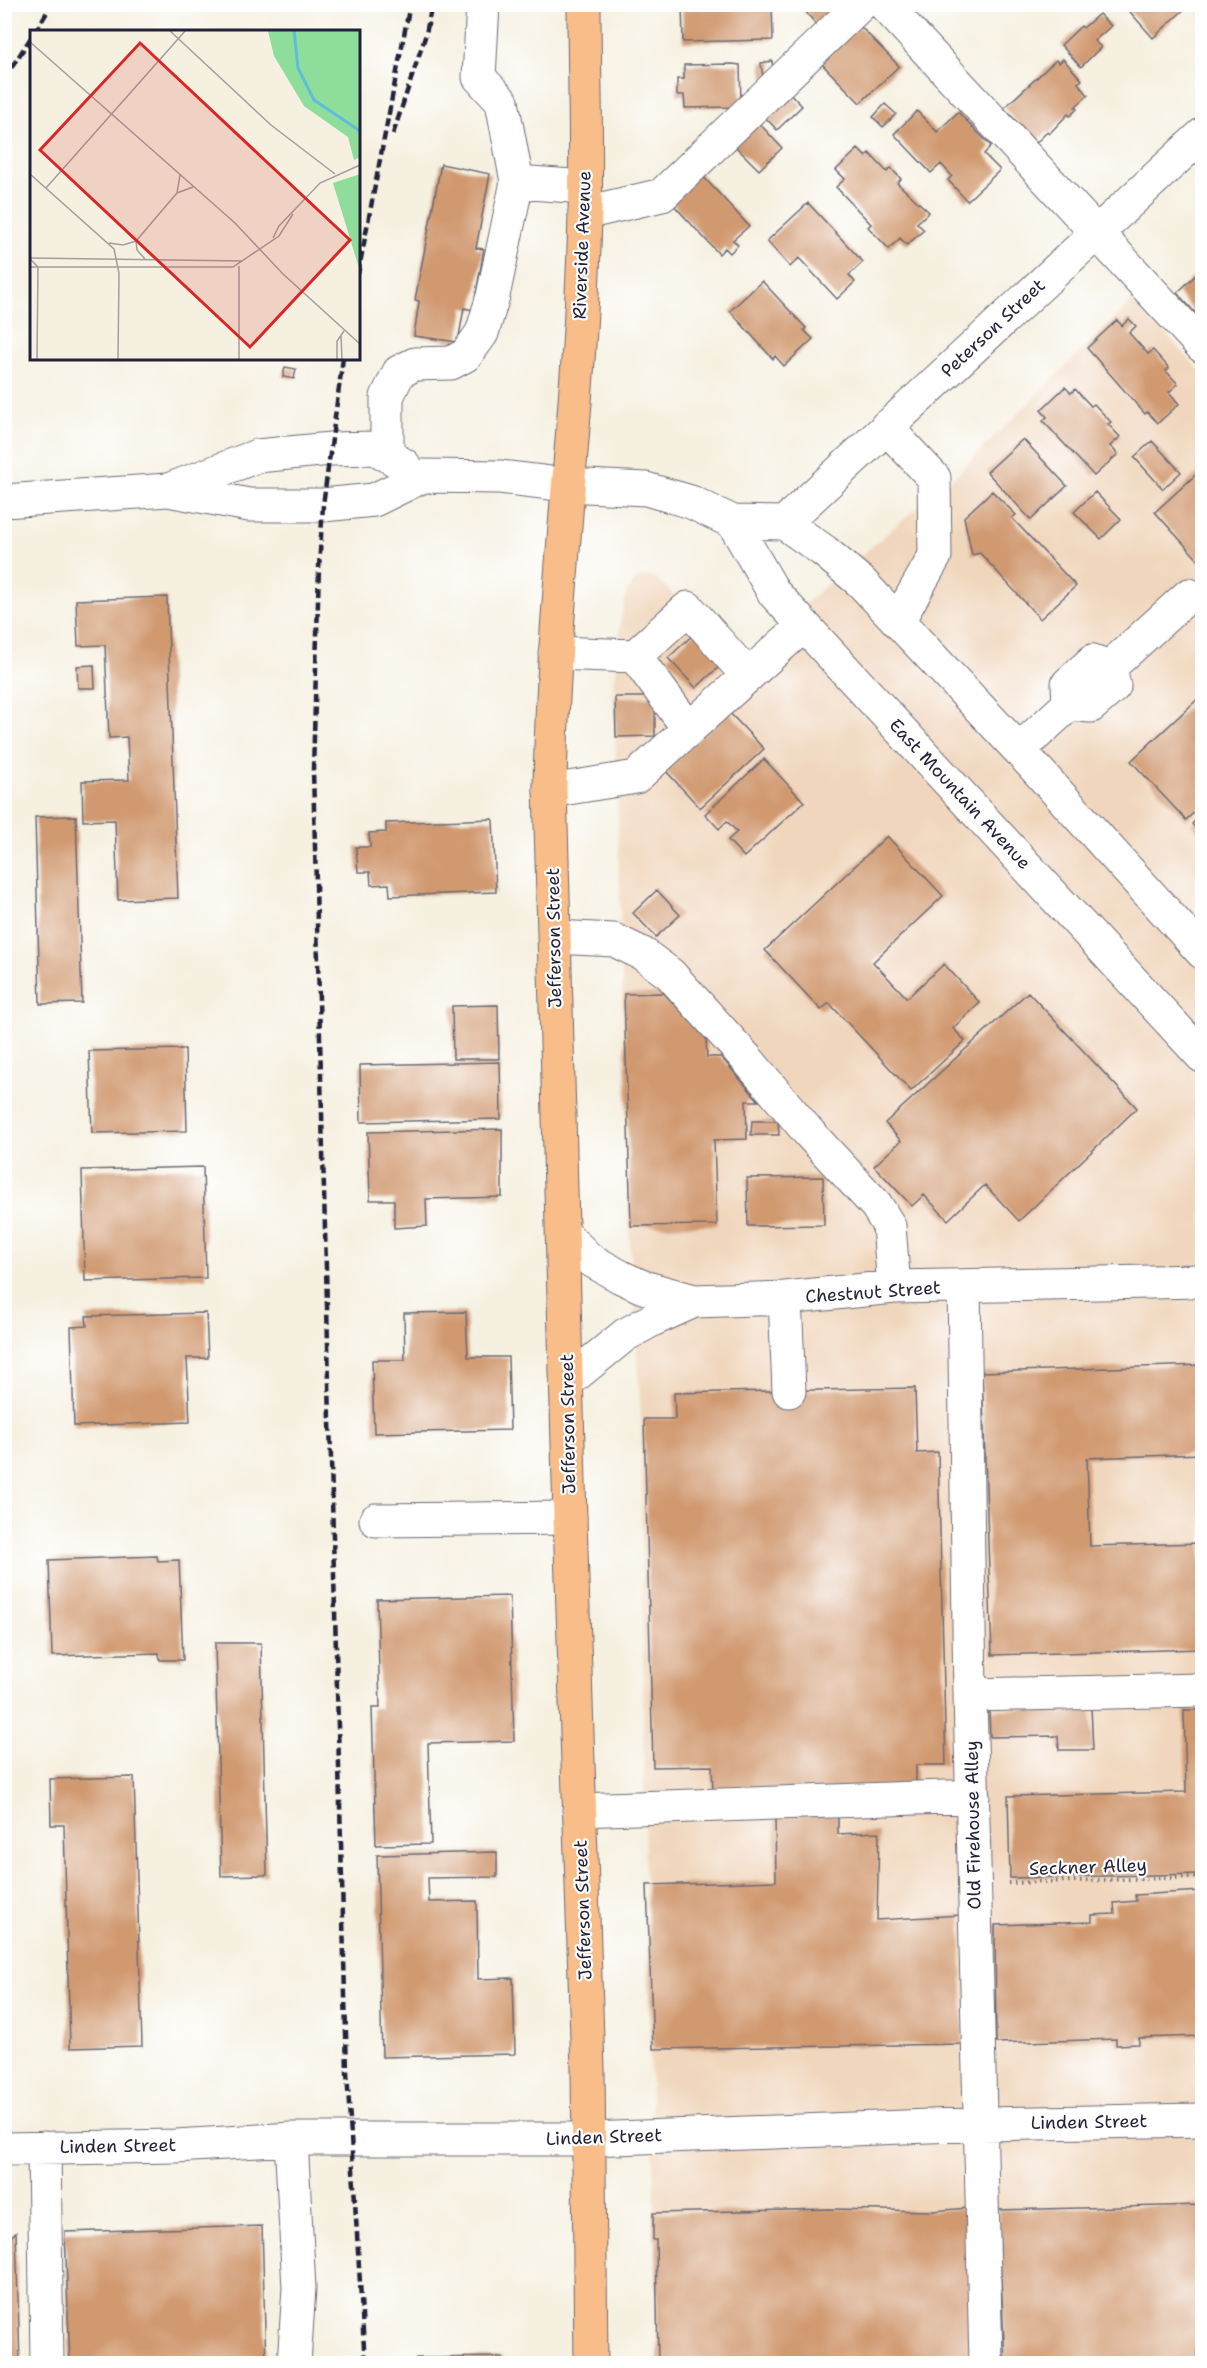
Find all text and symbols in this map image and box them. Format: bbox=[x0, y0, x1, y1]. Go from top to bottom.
inset map bbox=[30, 30, 360, 360]
street label: Riverside Avenue bbox=[567, 170, 597, 320]
street label: Peterson Street bbox=[936, 273, 1050, 383]
street label: East Mountain Avenue bbox=[884, 713, 1036, 875]
street label: Jefferson Street bbox=[541, 867, 567, 1008]
street label: Chestnut Street bbox=[804, 1275, 942, 1309]
street label: Jefferson Street bbox=[555, 1353, 581, 1494]
street label: Old Firehouse Alley bbox=[960, 1740, 986, 1910]
street label: Jefferson Street bbox=[569, 1839, 597, 1981]
street label: Seckner Alley bbox=[1029, 1853, 1147, 1881]
street label: Linden Street bbox=[1031, 2109, 1148, 2135]
street label: Linden Street bbox=[545, 2123, 663, 2151]
street label: Linden Street bbox=[60, 2133, 177, 2159]

